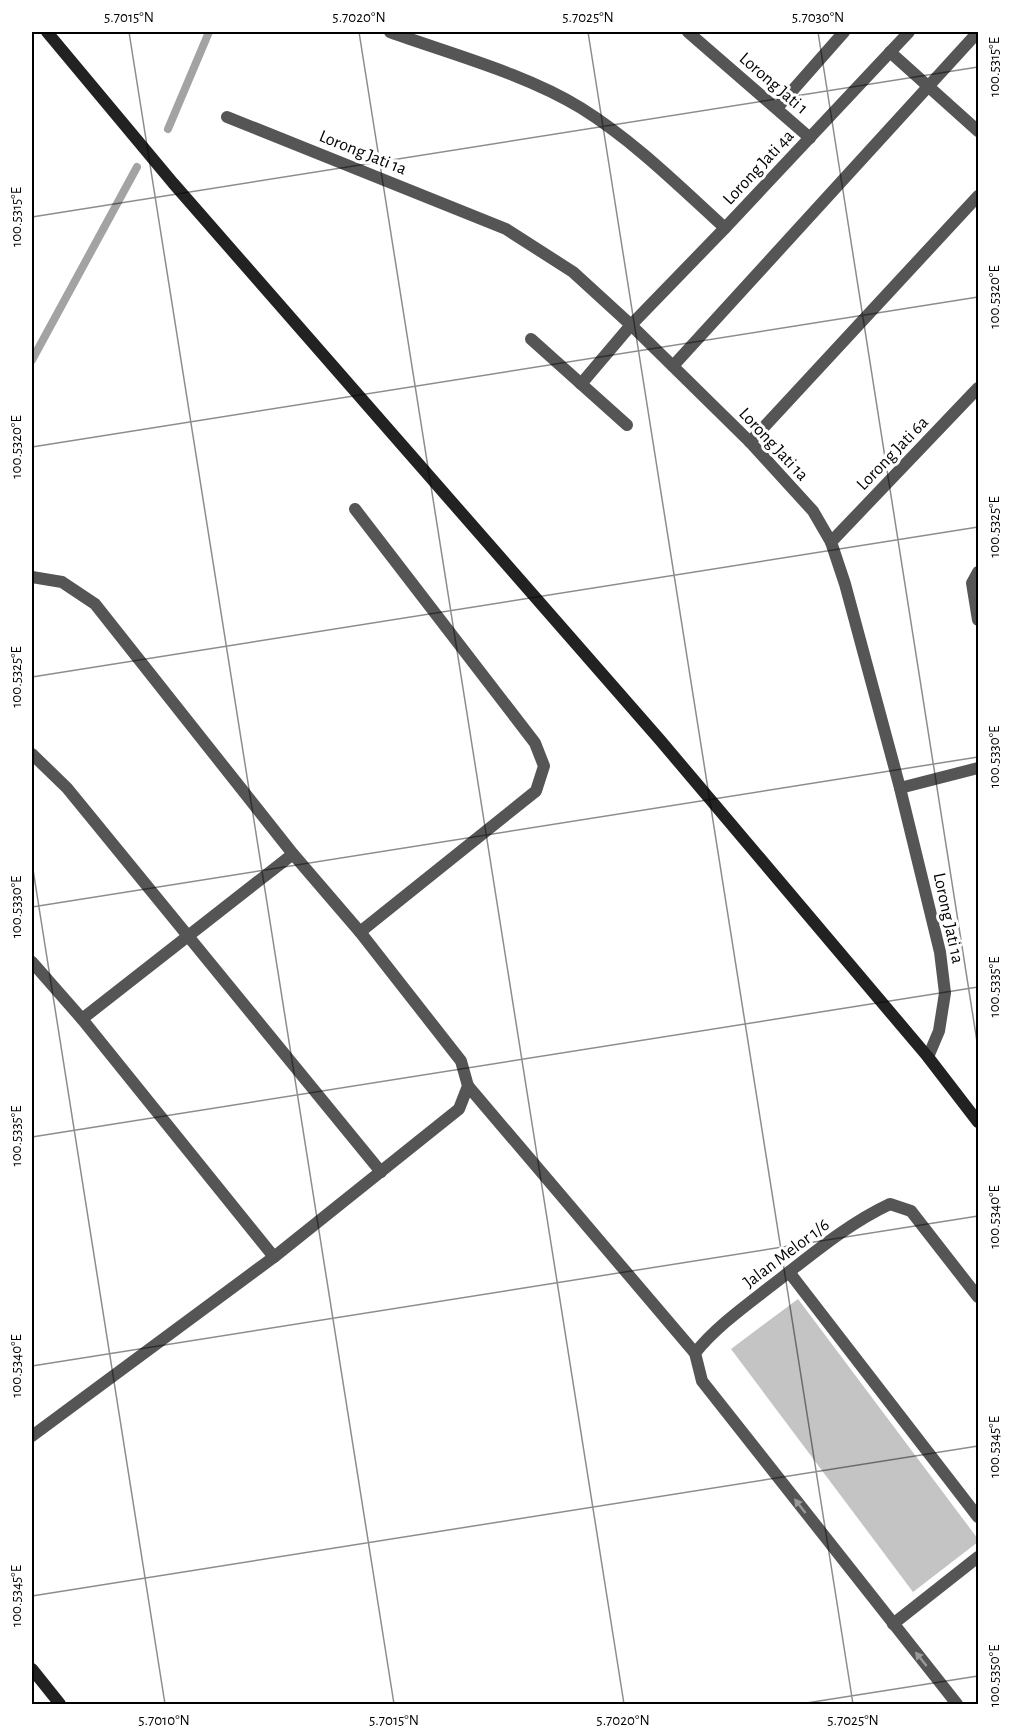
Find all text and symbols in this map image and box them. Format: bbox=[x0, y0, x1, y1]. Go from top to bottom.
text: 5.7015°N bbox=[104, 10, 154, 25]
text: 5.7020°N bbox=[332, 10, 386, 25]
text: 5.7025°N bbox=[562, 10, 614, 25]
text: 5.7030°N bbox=[792, 10, 844, 25]
text: 100.5315°E bbox=[987, 37, 1002, 97]
street label: Lorong Jati 1 bbox=[736, 49, 811, 118]
street label: Lorong Jati 1a bbox=[316, 127, 409, 179]
street label: Lorong Jati 4a bbox=[720, 127, 798, 209]
text: 100.5315°E bbox=[9, 187, 24, 247]
text: 100.5320°E bbox=[987, 265, 1002, 329]
street label: Lorong Jati 1a bbox=[735, 405, 811, 485]
street label: Lorong Jati 6a bbox=[853, 413, 932, 494]
text: 100.5320°E bbox=[9, 415, 24, 479]
text: 100.5325°E bbox=[987, 496, 1002, 558]
text: 100.5325°E bbox=[9, 646, 24, 708]
text: 100.5330°E bbox=[987, 726, 1002, 788]
street label: Lorong Jati 1a bbox=[930, 871, 966, 965]
text: 100.5330°E bbox=[9, 876, 24, 938]
text: 100.5335°E bbox=[987, 957, 1002, 1017]
text: 100.5335°E bbox=[9, 1106, 24, 1166]
text: 100.5340°E bbox=[987, 1185, 1002, 1249]
street label: Jalan Melor 1/6 bbox=[740, 1216, 833, 1292]
text: 100.5340°E bbox=[9, 1334, 24, 1398]
text: 100.5345°E bbox=[987, 1416, 1002, 1478]
one-way arrow bbox=[793, 1498, 806, 1514]
text: 100.5345°E bbox=[9, 1565, 24, 1627]
text: 100.5350°E bbox=[987, 1645, 1002, 1707]
one-way arrow bbox=[914, 1651, 927, 1667]
text: 5.7010°N bbox=[138, 1713, 190, 1728]
text: 5.7015°N bbox=[369, 1713, 419, 1728]
text: 5.7020°N bbox=[596, 1713, 650, 1728]
text: 5.7025°N bbox=[827, 1713, 879, 1728]

